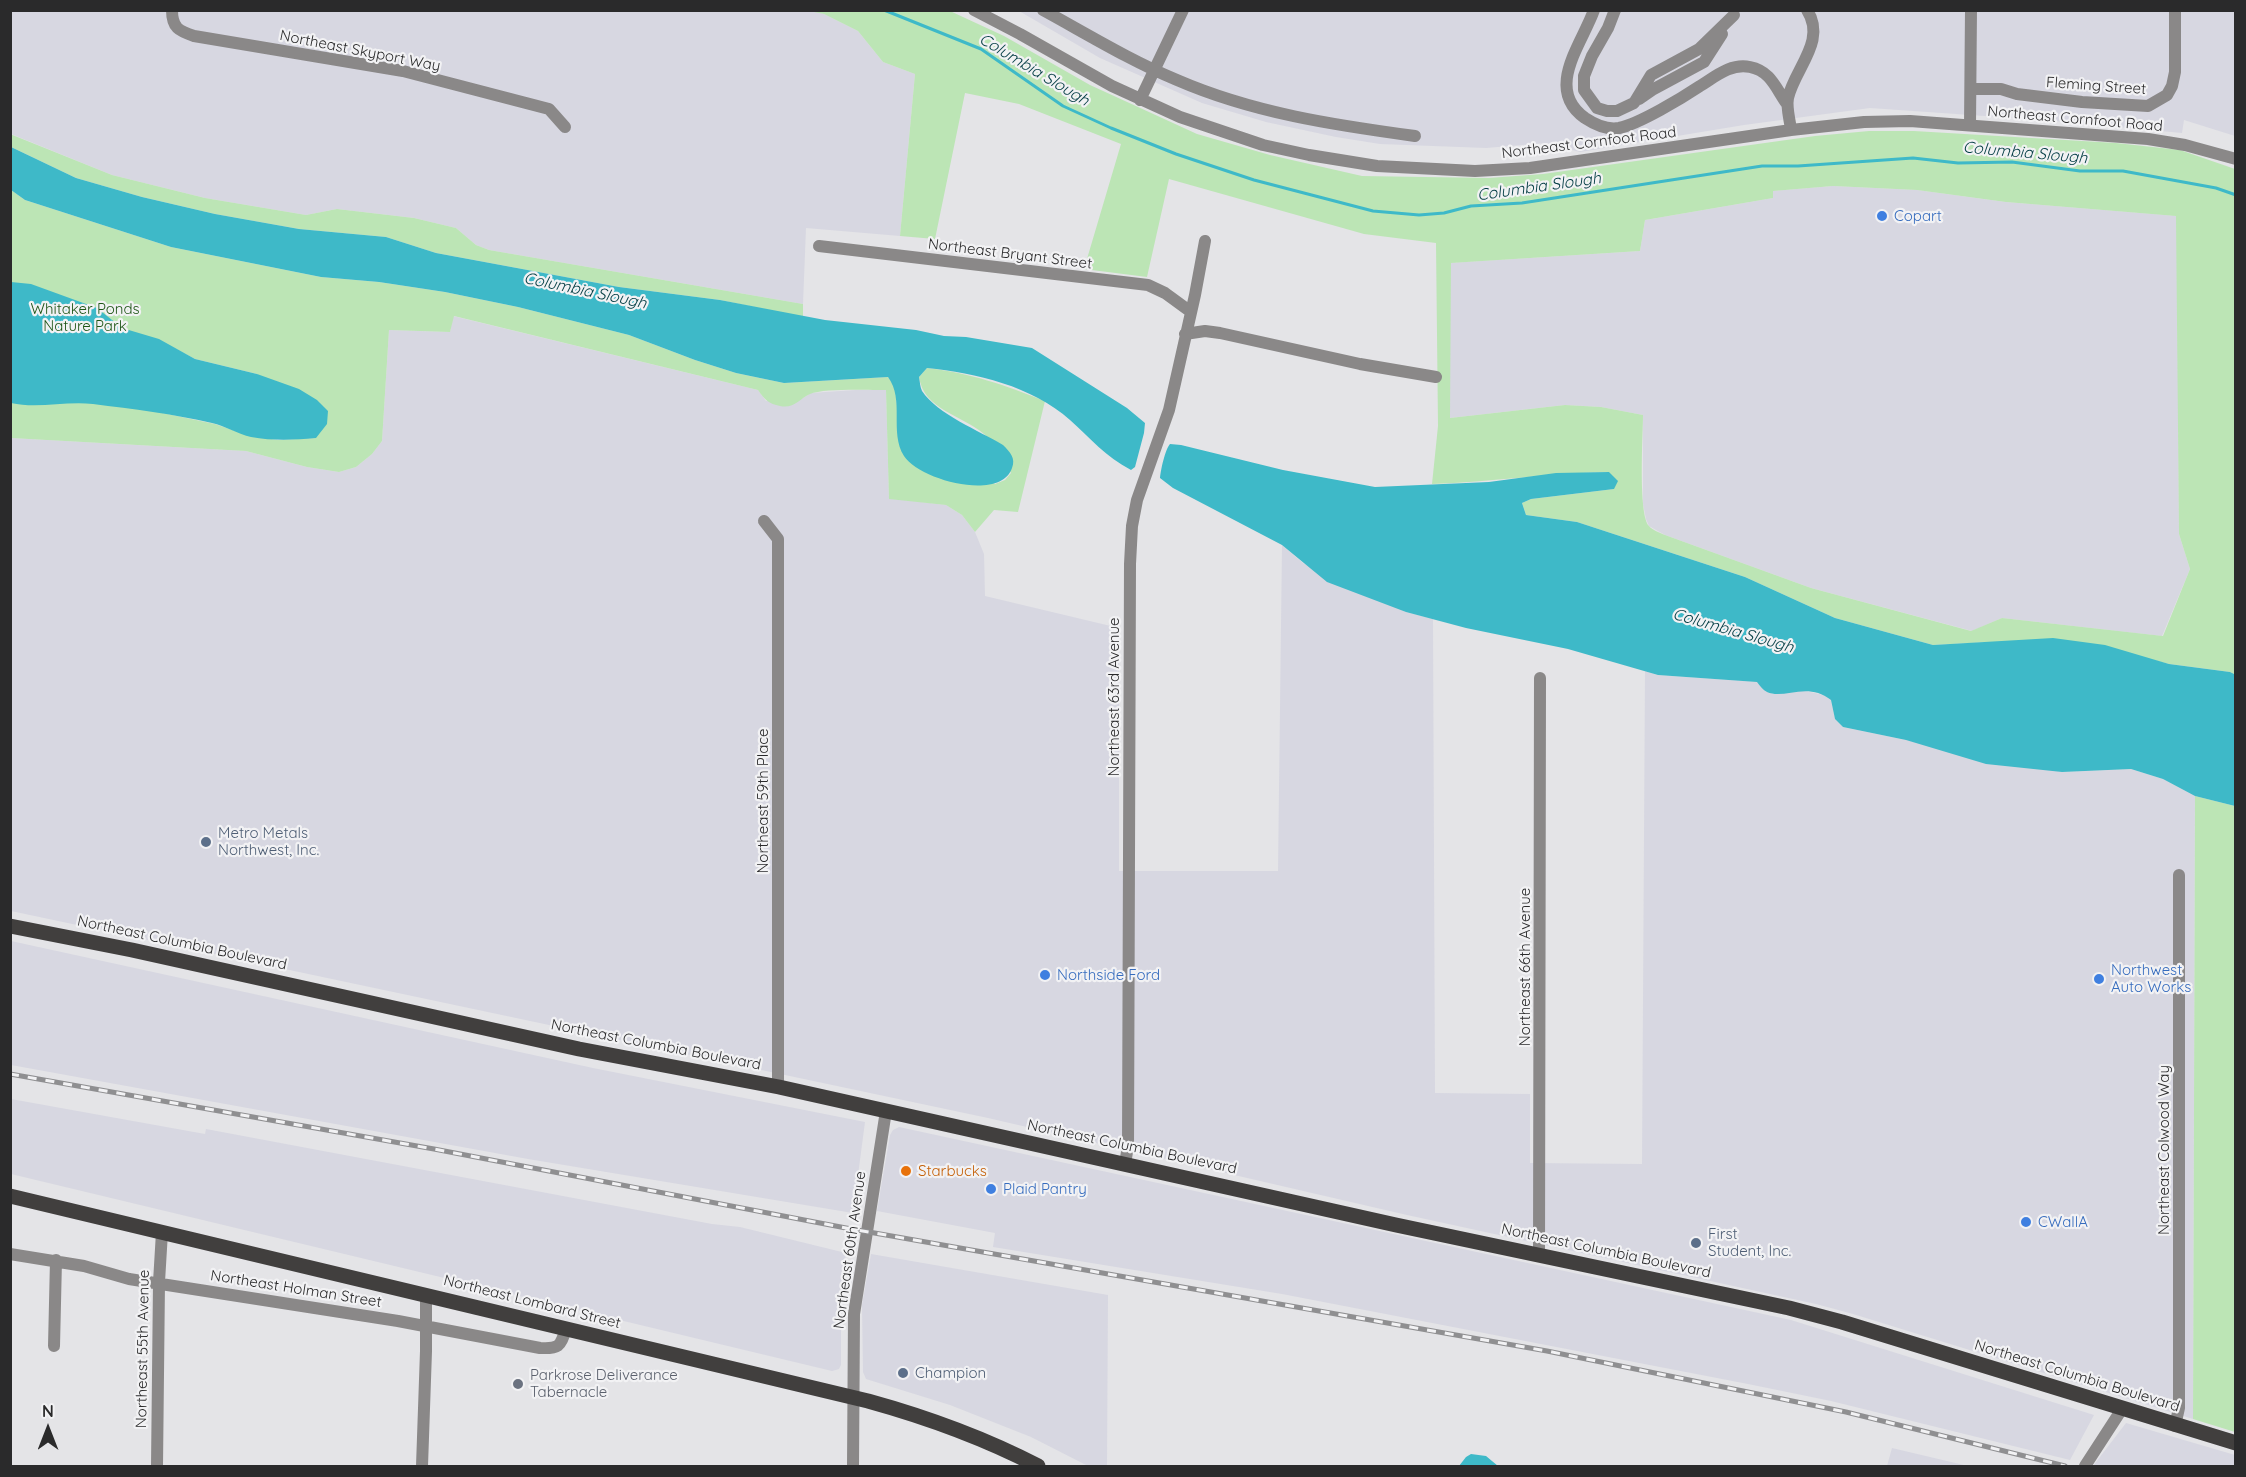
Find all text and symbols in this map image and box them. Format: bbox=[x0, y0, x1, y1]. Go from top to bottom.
street label: Northeast Skyport Way bbox=[278, 27, 442, 75]
water label: Columbia Slough bbox=[976, 30, 1092, 110]
street label: Fleming Street bbox=[2045, 74, 2147, 98]
street label: Northeast Cornfoot Road bbox=[1987, 102, 2163, 136]
street label: Northeast Cornfoot Road bbox=[1501, 123, 1677, 163]
water label: Columbia Slough bbox=[1962, 138, 2088, 168]
water label: Columbia Slough bbox=[1476, 169, 1602, 205]
place label: Copart bbox=[1894, 207, 1942, 225]
marker: Copart bbox=[1875, 209, 1889, 223]
street label: Northeast Bryant Street bbox=[927, 235, 1093, 273]
water label: Columbia Slough bbox=[522, 269, 648, 313]
park label: Whitaker Ponds Nature Park bbox=[30, 300, 140, 335]
water label: Columbia Slough bbox=[1670, 605, 1796, 657]
street label: Northeast 63rd Avenue bbox=[1105, 617, 1123, 777]
street label: Northeast 59th Place bbox=[754, 728, 772, 874]
place label: Metro Metals Northwest, Inc. bbox=[218, 824, 319, 859]
marker: Metro Metals Northwest, Inc. bbox=[199, 835, 213, 849]
street label: Northeast 66th Avenue bbox=[1516, 888, 1534, 1046]
street label: Northeast Columbia Boulevard bbox=[76, 912, 288, 974]
place label: Northwest Auto Works bbox=[2111, 961, 2191, 996]
place label: Northside Ford bbox=[1057, 966, 1160, 984]
marker: Northside Ford bbox=[1038, 968, 1052, 982]
marker: Northwest Auto Works bbox=[2092, 972, 2106, 986]
street label: Northeast Columbia Boulevard bbox=[549, 1016, 763, 1074]
street label: Northeast Colwood Way bbox=[2155, 1065, 2173, 1235]
street label: Northeast Columbia Boulevard bbox=[1026, 1116, 1238, 1178]
place label: Starbucks bbox=[918, 1162, 987, 1180]
marker: Starbucks bbox=[899, 1164, 913, 1178]
street label: Northeast 60th Avenue bbox=[830, 1170, 870, 1330]
place label: Plaid Pantry bbox=[1003, 1180, 1087, 1198]
marker: Plaid Pantry bbox=[984, 1182, 998, 1196]
place label: CWallA bbox=[2038, 1213, 2088, 1231]
marker: CWallA bbox=[2019, 1215, 2033, 1229]
street label: Northeast Columbia Boulevard bbox=[1500, 1220, 1712, 1282]
place label: First Student, Inc. bbox=[1708, 1225, 1791, 1260]
marker: First Student, Inc. bbox=[1689, 1236, 1703, 1250]
street label: Northeast Holman Street bbox=[209, 1267, 383, 1311]
street label: Northeast 55th Avenue bbox=[133, 1270, 153, 1428]
street label: Northeast Lombard Street bbox=[442, 1271, 622, 1333]
street label: Northeast Columbia Boulevard bbox=[1972, 1336, 2182, 1416]
place label: Champion bbox=[915, 1364, 986, 1382]
place label: Parkrose Deliverance Tabernacle bbox=[530, 1366, 678, 1401]
marker: Champion bbox=[896, 1366, 910, 1380]
marker: Parkrose Deliverance Tabernacle bbox=[511, 1377, 525, 1391]
north arrow bbox=[18, 1399, 78, 1459]
text: N bbox=[42, 1401, 54, 1421]

